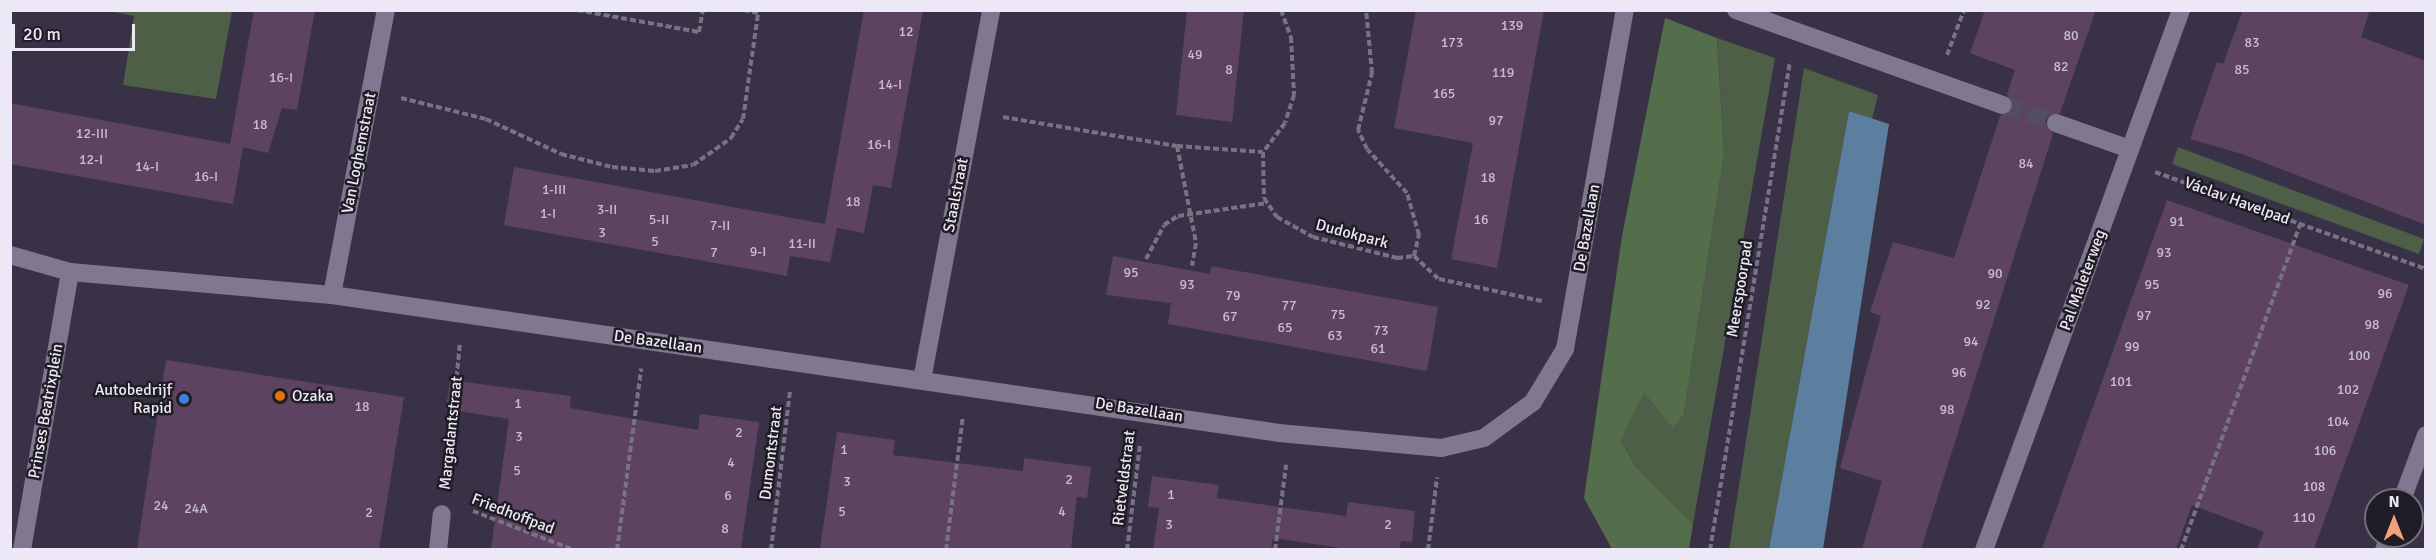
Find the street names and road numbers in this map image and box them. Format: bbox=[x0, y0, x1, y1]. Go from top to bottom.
street label: Van Loghemstraat bbox=[338, 91, 380, 215]
street label: Staalstraat bbox=[939, 156, 973, 234]
street label: Václav Havelpad bbox=[2182, 173, 2292, 229]
street label: De Bazellaan bbox=[1570, 183, 1604, 273]
street label: Dudokpark bbox=[1314, 215, 1390, 253]
street label: Pal Maleterweg bbox=[2056, 227, 2110, 333]
street label: Meerspoorpad bbox=[1723, 239, 1757, 339]
street label: De Bazellaan bbox=[613, 326, 703, 358]
street label: Prinses Beatrixplein bbox=[25, 342, 67, 480]
street label: Margadantstraat bbox=[435, 375, 467, 491]
street label: De Bazellaan bbox=[1094, 394, 1184, 426]
street label: Dumontstraat bbox=[756, 405, 786, 501]
street label: Rietveldstraat bbox=[1109, 429, 1139, 527]
street label: Friedhoffpad bbox=[469, 489, 557, 539]

